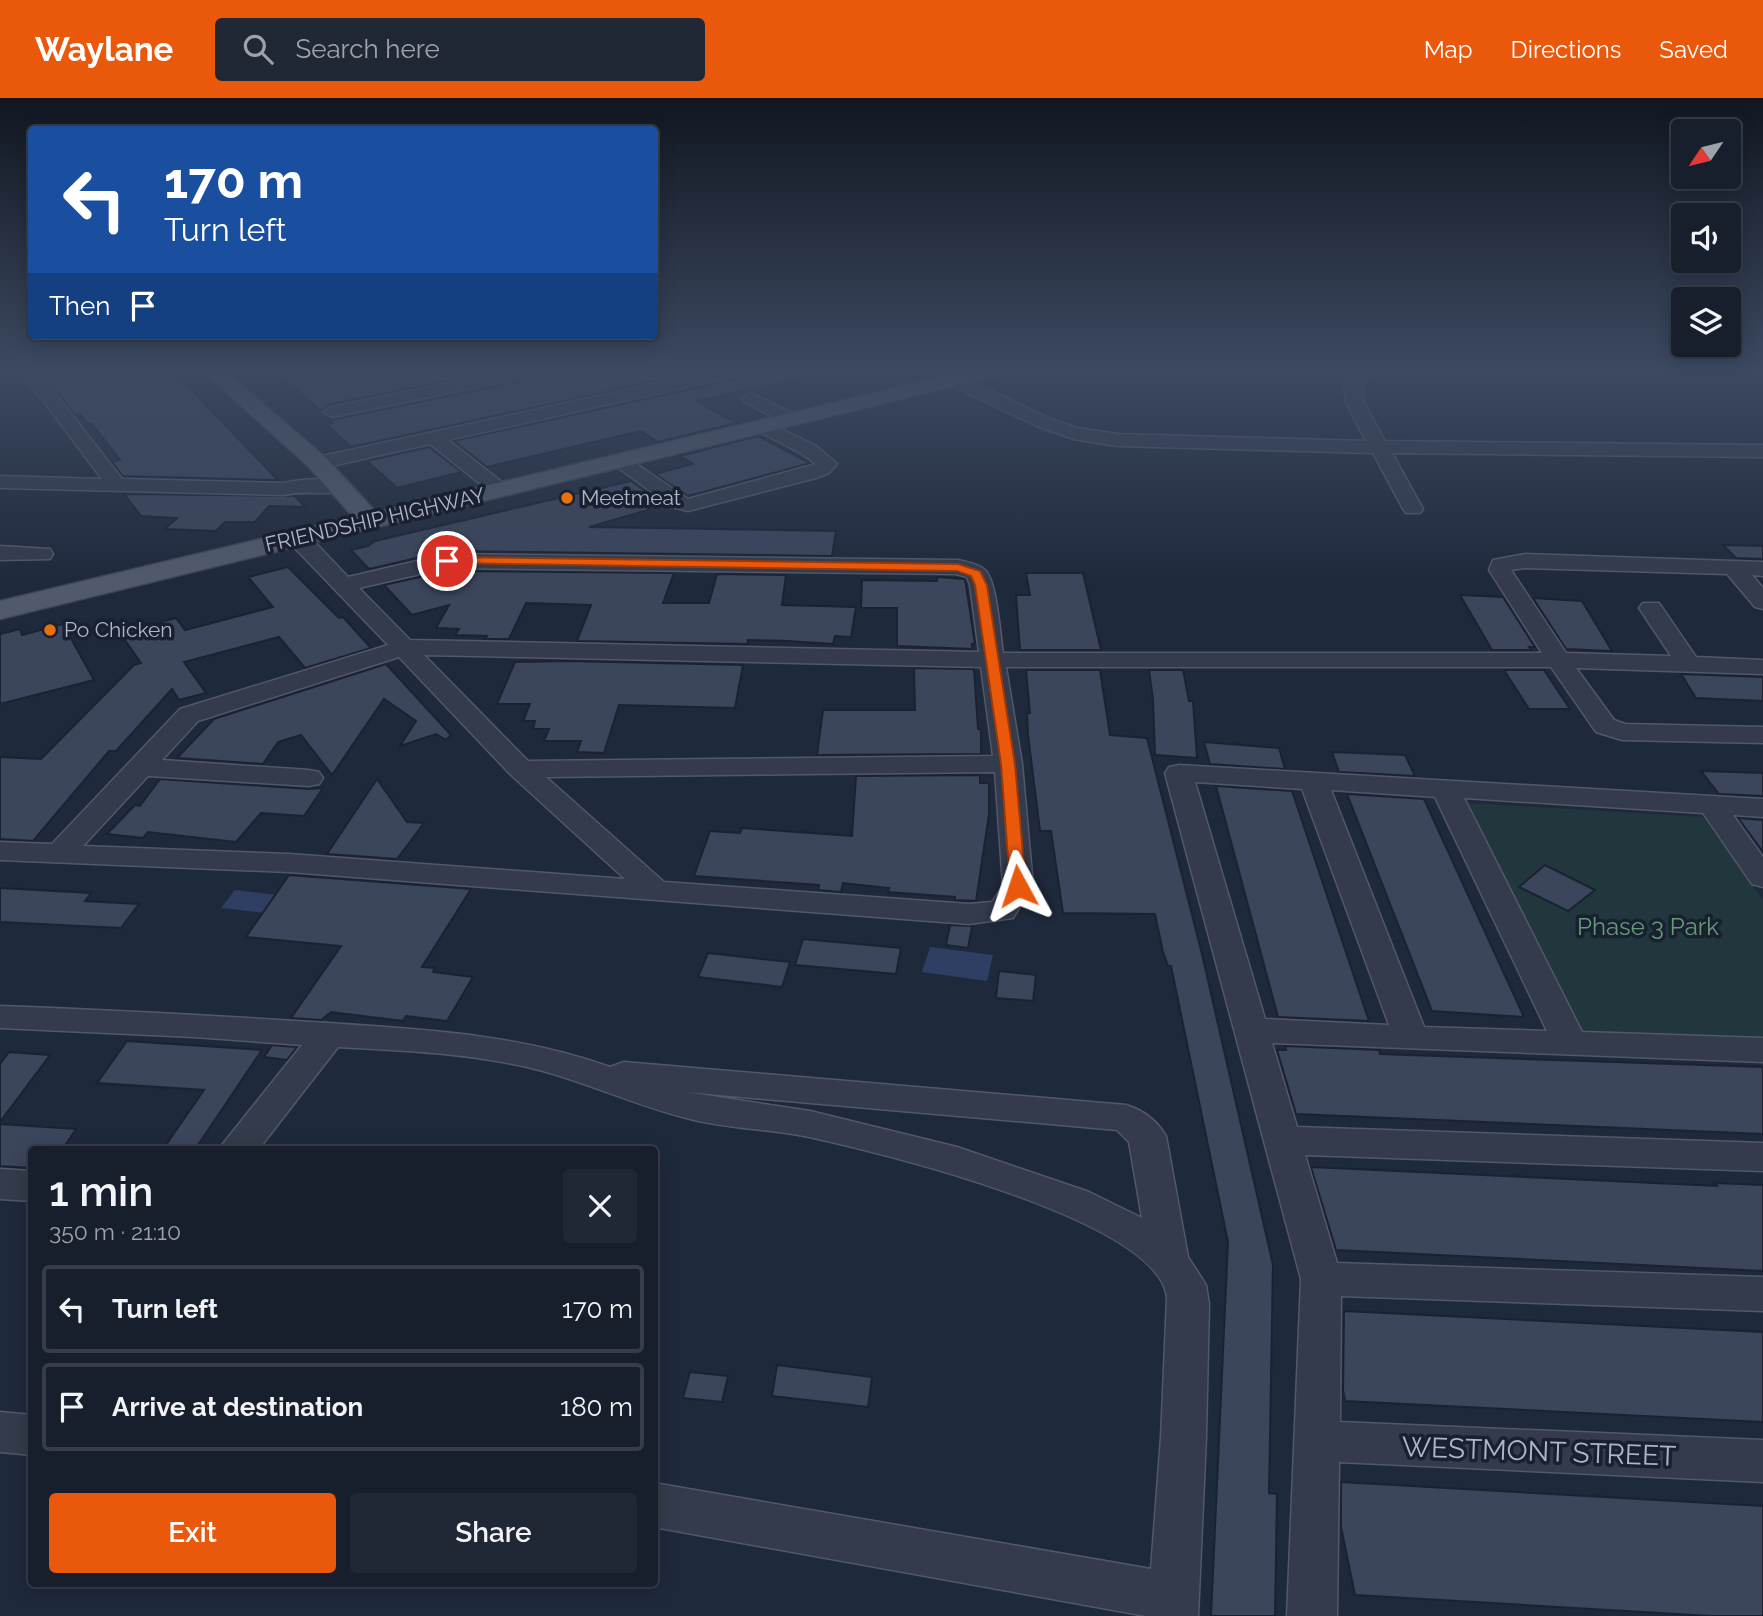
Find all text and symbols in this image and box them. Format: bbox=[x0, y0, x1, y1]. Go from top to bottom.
search box bbox=[215, 18, 705, 81]
text: Waylane bbox=[35, 30, 173, 69]
icon: search bbox=[239, 30, 277, 68]
text: Search here bbox=[295, 34, 440, 64]
text: Map bbox=[1424, 35, 1473, 64]
text: Directions bbox=[1511, 35, 1621, 64]
text: Saved bbox=[1659, 35, 1728, 64]
north arrow bbox=[1671, 119, 1741, 189]
map controls bbox=[1671, 119, 1741, 357]
text: 170 m bbox=[164, 152, 303, 209]
icon: left bbox=[49, 154, 140, 245]
button: sound bbox=[1671, 203, 1741, 273]
text: Turn left bbox=[164, 211, 286, 248]
icon: arrive bbox=[124, 287, 162, 325]
button: layers bbox=[1671, 287, 1741, 357]
text: Then bbox=[49, 291, 110, 321]
street label: FRIENDSHIP HIGHWAY bbox=[263, 482, 488, 557]
place label: Meetmeat bbox=[581, 485, 681, 510]
marker: Meetmeat bbox=[559, 490, 575, 506]
pin bbox=[417, 531, 477, 591]
icon: arrive bbox=[428, 542, 466, 580]
place label: Po Chicken bbox=[64, 617, 173, 642]
marker: Po Chicken bbox=[42, 622, 58, 638]
position arrow bbox=[981, 849, 1055, 923]
park label: Phase 3 Park bbox=[1577, 912, 1719, 941]
text: 1 min bbox=[49, 1167, 153, 1216]
button: close bbox=[563, 1169, 637, 1243]
text: 350 m · 21:10 bbox=[49, 1218, 181, 1245]
icon: left bbox=[53, 1290, 91, 1328]
text: Turn left bbox=[112, 1294, 218, 1324]
text: 170 m bbox=[562, 1294, 633, 1324]
icon: arrive bbox=[53, 1388, 91, 1426]
text: Arrive at destination bbox=[112, 1392, 363, 1422]
text: 180 m bbox=[560, 1392, 633, 1422]
street label: WESTMONT STREET bbox=[1401, 1430, 1677, 1473]
button: Exit bbox=[49, 1493, 336, 1573]
button: Share bbox=[350, 1493, 637, 1573]

